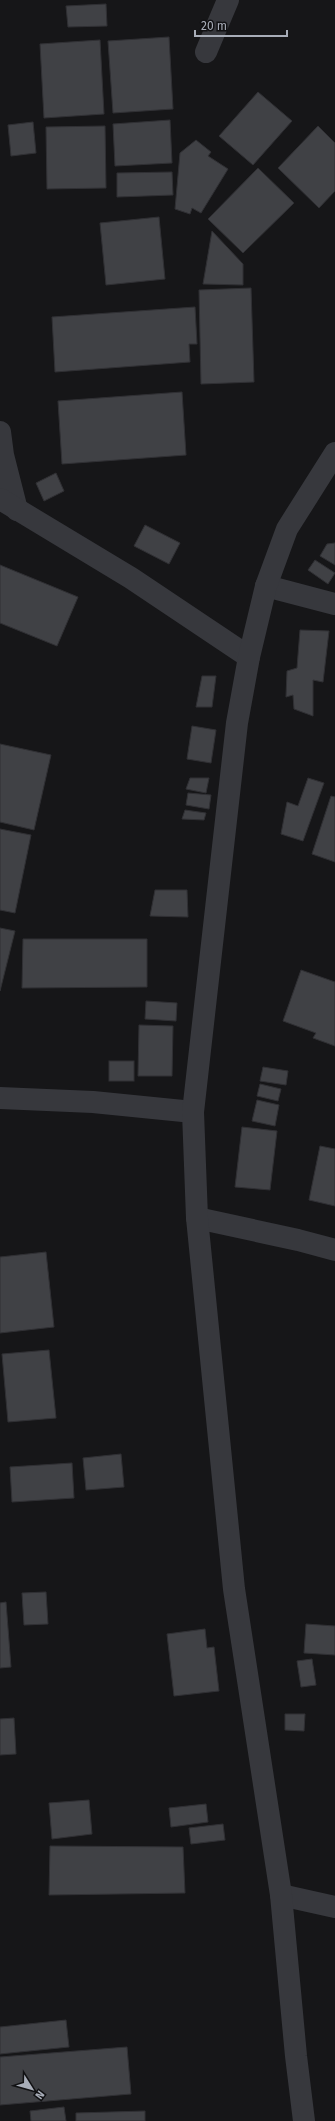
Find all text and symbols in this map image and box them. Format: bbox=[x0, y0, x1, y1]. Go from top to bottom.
scale bar bbox=[195, 12, 287, 38]
text: 20 m bbox=[201, 19, 227, 33]
north arrow bbox=[12, 2069, 52, 2109]
text: N bbox=[32, 2088, 47, 2102]

